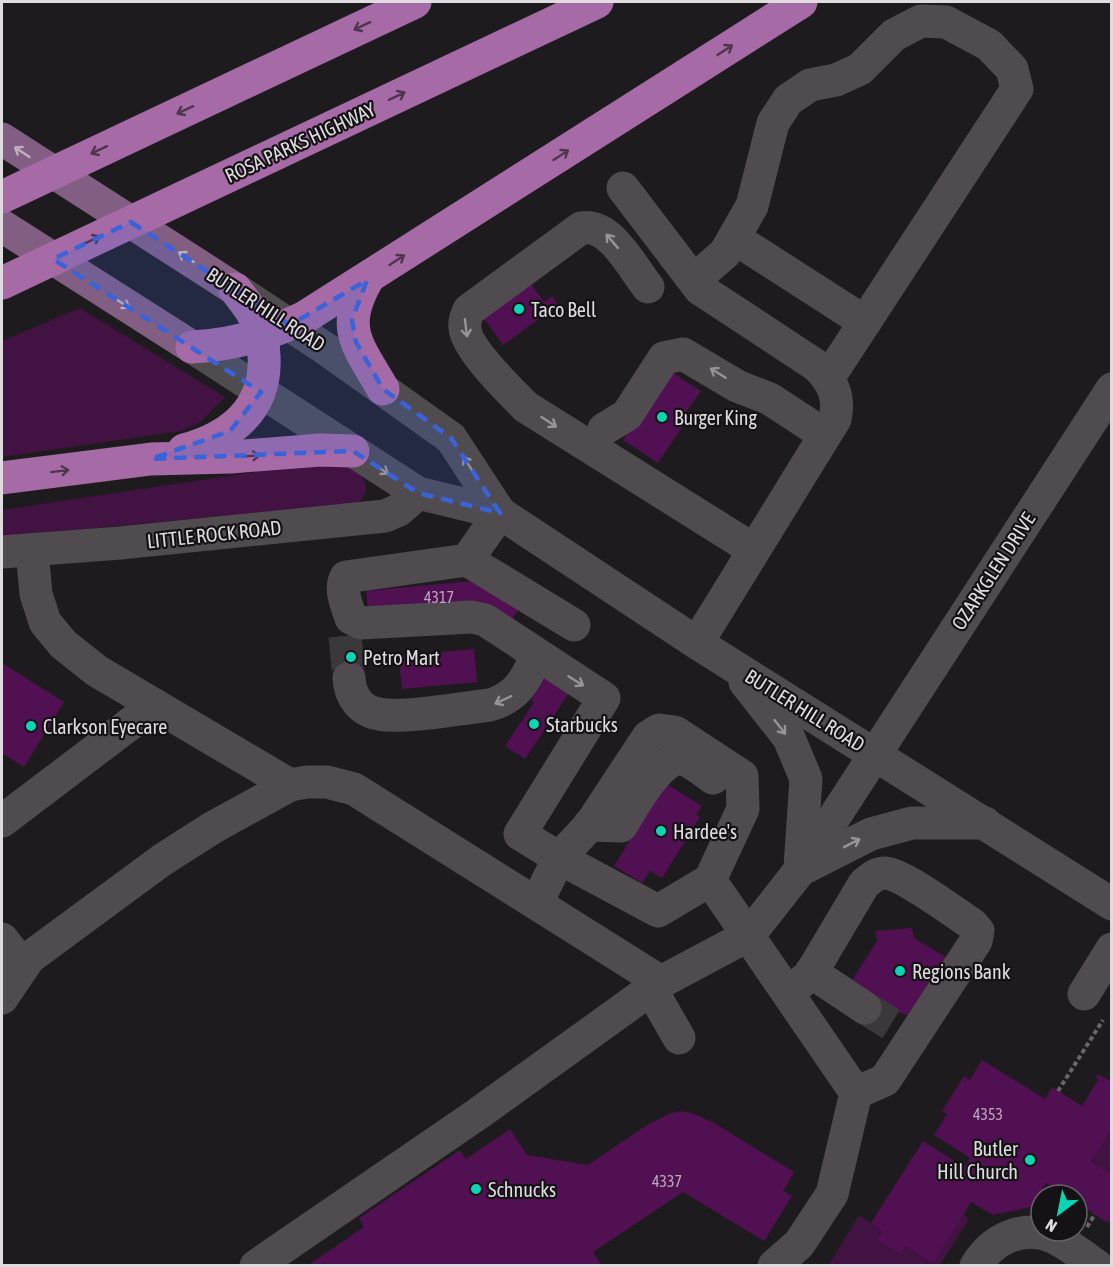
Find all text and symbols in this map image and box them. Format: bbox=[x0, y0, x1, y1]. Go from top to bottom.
one-way arrow bbox=[353, 21, 371, 33]
one-way arrow bbox=[717, 43, 734, 56]
one-way arrow bbox=[387, 90, 405, 102]
street label: ROSA PARKS HIGHWAY bbox=[221, 97, 379, 187]
one-way arrow bbox=[177, 104, 195, 116]
one-way arrow bbox=[91, 145, 109, 157]
one-way arrow bbox=[14, 146, 31, 158]
one-way arrow bbox=[552, 149, 569, 161]
one-way arrow bbox=[83, 234, 101, 246]
one-way arrow bbox=[605, 234, 619, 249]
one-way arrow bbox=[178, 251, 195, 263]
one-way arrow bbox=[388, 254, 405, 266]
street label: BUTLER HILL ROAD bbox=[203, 262, 329, 356]
one-way arrow bbox=[113, 297, 130, 309]
place label: Taco Bell bbox=[531, 298, 597, 321]
marker: Taco Bell bbox=[512, 302, 526, 316]
one-way arrow bbox=[461, 318, 472, 337]
one-way arrow bbox=[710, 367, 727, 379]
place label: Burger King bbox=[674, 406, 757, 429]
marker: Burger King bbox=[655, 410, 669, 424]
one-way arrow bbox=[540, 417, 557, 429]
one-way arrow bbox=[241, 450, 261, 461]
one-way arrow bbox=[461, 456, 473, 473]
one-way arrow bbox=[372, 462, 389, 475]
one-way arrow bbox=[49, 465, 69, 476]
street label: OZARKGLEN DRIVE bbox=[947, 508, 1040, 634]
street label: LITTLE ROCK ROAD bbox=[146, 516, 282, 552]
house number: 4317 bbox=[424, 588, 454, 606]
place label: Petro Mart bbox=[363, 646, 440, 669]
marker: Petro Mart bbox=[344, 650, 358, 664]
street label: BUTLER HILL ROAD bbox=[741, 664, 869, 756]
one-way arrow bbox=[567, 675, 584, 687]
one-way arrow bbox=[494, 695, 512, 706]
place label: Starbucks bbox=[546, 713, 618, 736]
place label: Clarkson Eyecare bbox=[43, 715, 167, 738]
marker: Starbucks bbox=[527, 717, 541, 731]
marker: Clarkson Eyecare bbox=[24, 719, 38, 733]
one-way arrow bbox=[773, 719, 786, 735]
place label: Hardee's bbox=[673, 820, 737, 843]
marker: Hardee's bbox=[654, 824, 668, 838]
one-way arrow bbox=[843, 837, 861, 849]
place label: Regions Bank bbox=[912, 960, 1011, 983]
marker: Regions Bank bbox=[893, 964, 907, 978]
house number: 4353 bbox=[973, 1105, 1003, 1123]
place label: Butler Hill Church bbox=[937, 1137, 1019, 1183]
marker: Butler Hill Church bbox=[1023, 1153, 1037, 1167]
house number: 4337 bbox=[652, 1172, 682, 1190]
place label: Schnucks bbox=[488, 1178, 556, 1201]
marker: Schnucks bbox=[469, 1182, 483, 1196]
north arrow bbox=[1029, 1183, 1089, 1243]
text: N bbox=[1042, 1216, 1060, 1236]

